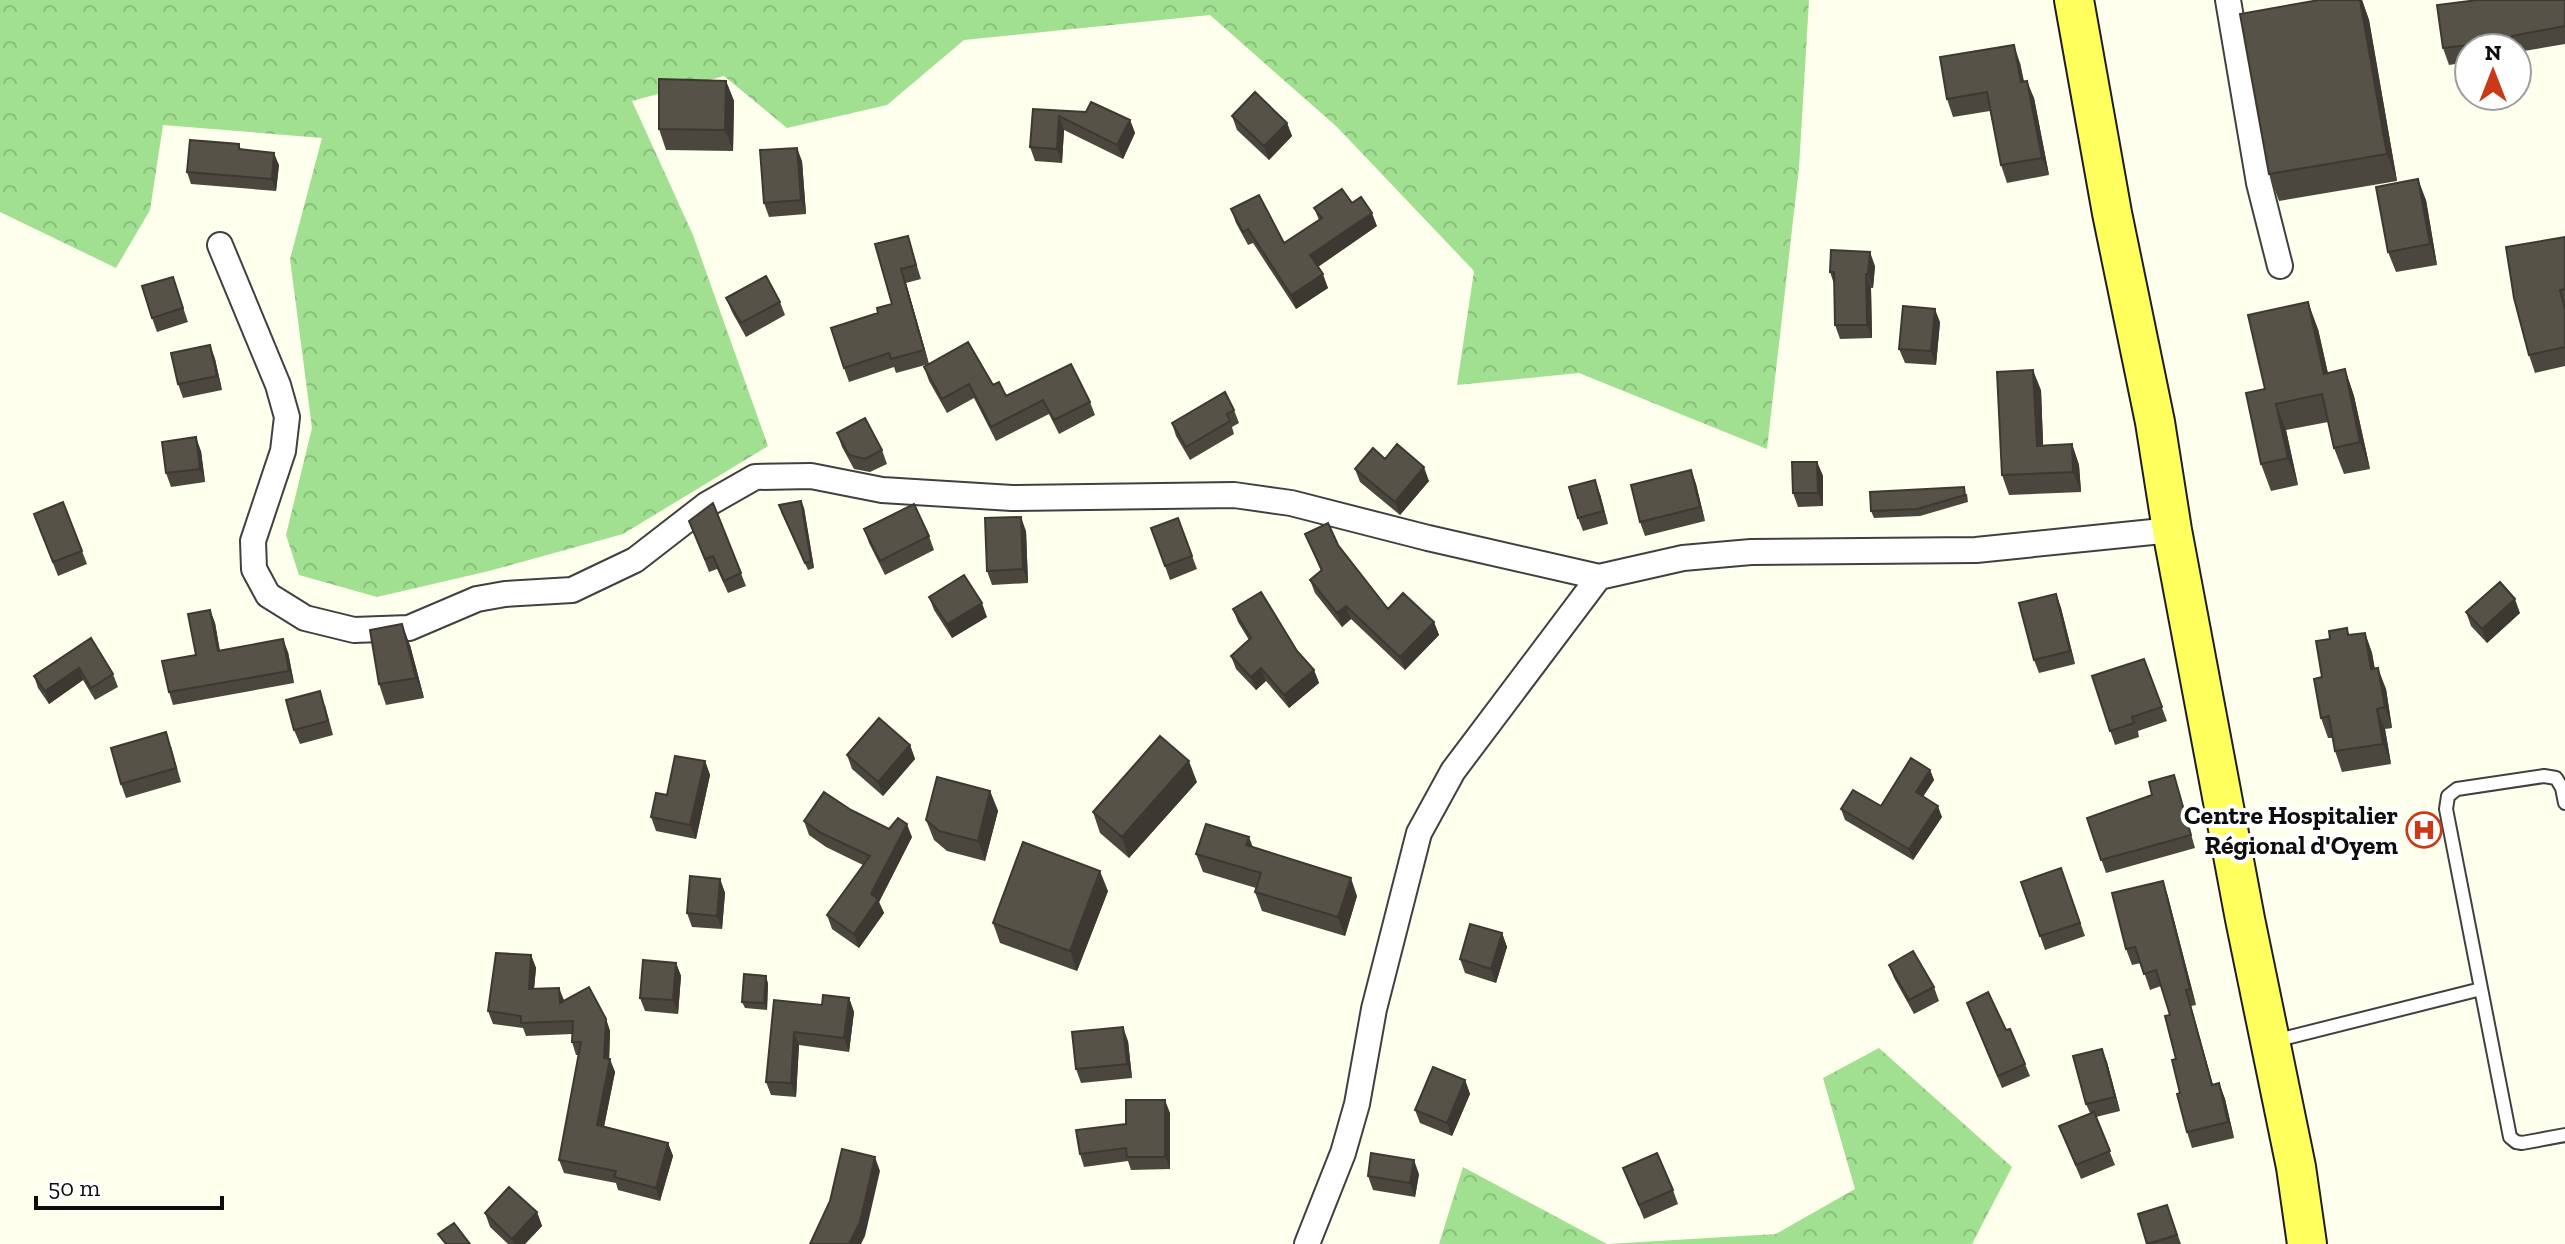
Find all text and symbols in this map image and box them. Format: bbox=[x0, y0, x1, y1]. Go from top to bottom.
north arrow bbox=[2453, 32, 2533, 112]
text: N bbox=[2485, 39, 2502, 66]
place label: Centre Hospitalier Régional d'Oyem bbox=[2184, 799, 2398, 861]
hospital icon: Centre Hospitalier Régional d'Oyem bbox=[2405, 811, 2443, 849]
scale bar bbox=[36, 1160, 222, 1210]
text: 50 m bbox=[48, 1173, 101, 1202]

